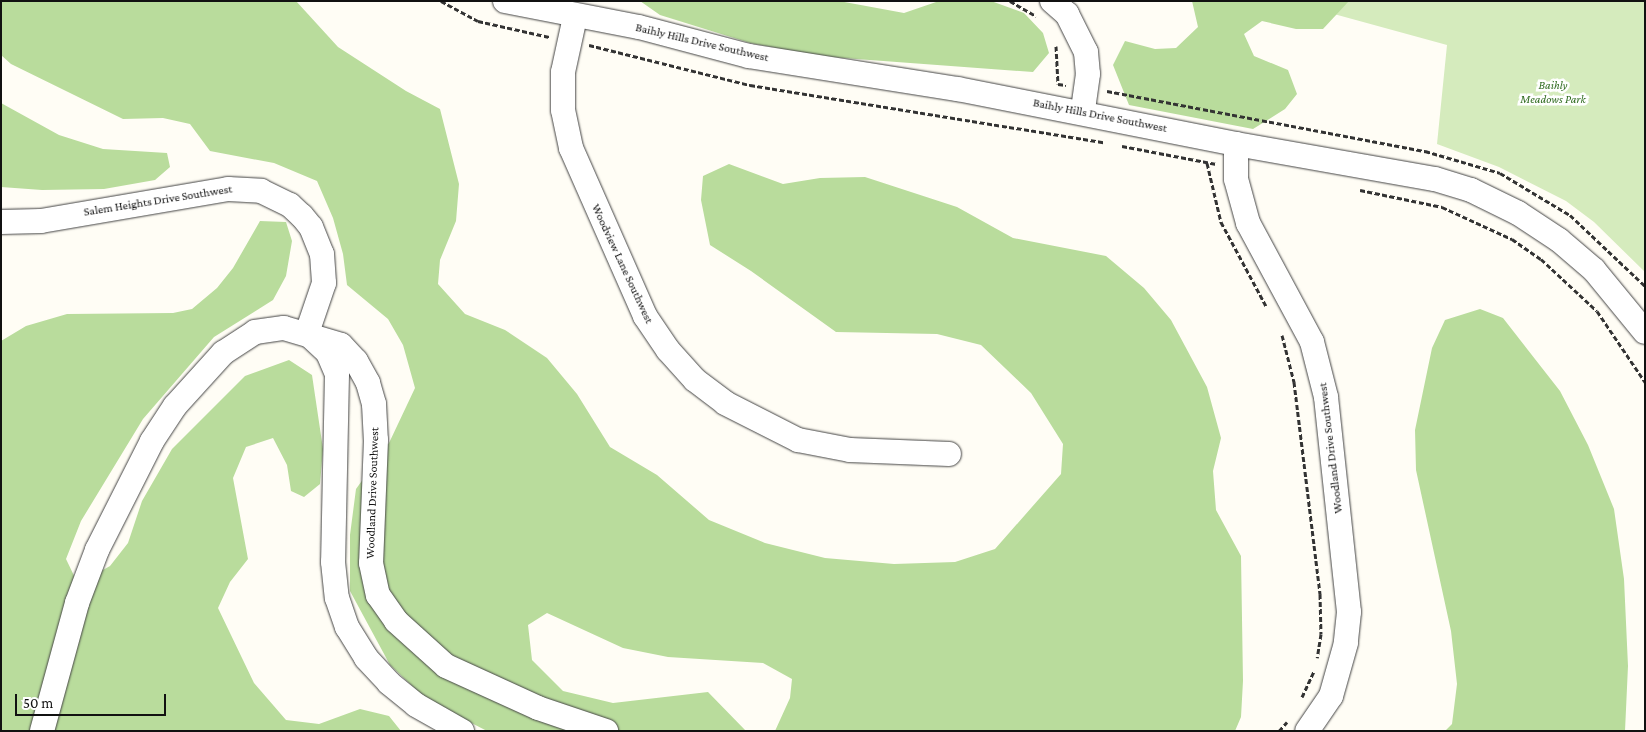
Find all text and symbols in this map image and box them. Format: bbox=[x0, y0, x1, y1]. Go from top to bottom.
street label: Baihly Hills Drive Southwest bbox=[634, 21, 770, 65]
park label: Baihly Meadows Park bbox=[1520, 79, 1586, 107]
street label: Baihly Hills Drive Southwest bbox=[1032, 96, 1168, 136]
street label: Salem Heights Drive Southwest bbox=[83, 182, 233, 220]
street label: Woodview Lane Southwest bbox=[588, 202, 656, 326]
street label: Woodland Drive Southwest bbox=[1316, 382, 1346, 514]
street label: Woodland Drive Southwest bbox=[364, 427, 382, 559]
scale bar bbox=[18, 684, 169, 716]
text: 50 m bbox=[23, 695, 53, 711]

